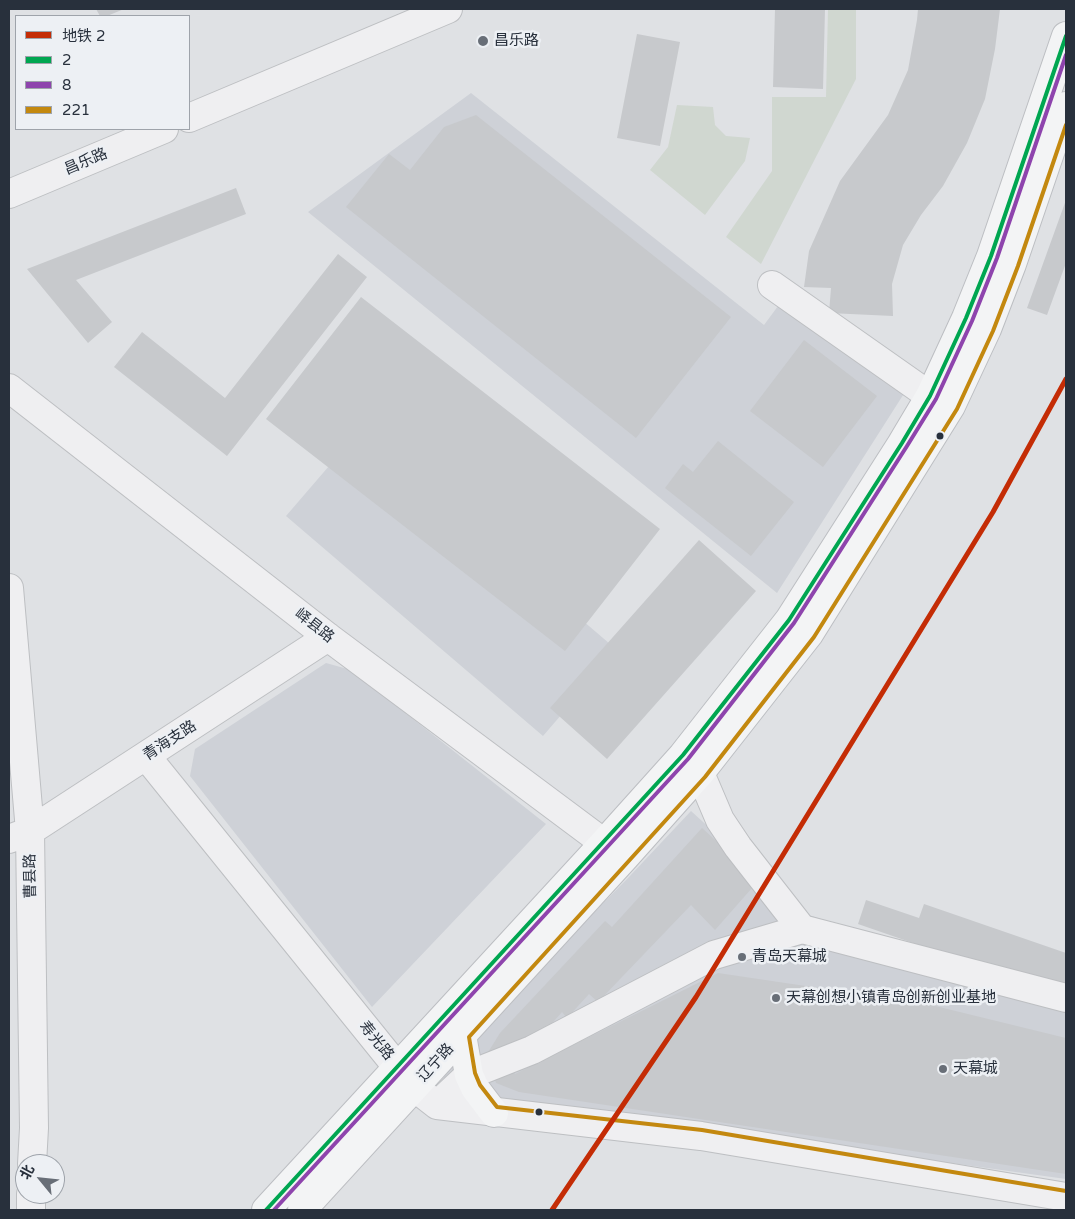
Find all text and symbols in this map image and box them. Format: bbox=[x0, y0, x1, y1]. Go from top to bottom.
legend bbox=[15, 15, 190, 130]
text: 地铁 2 bbox=[62, 27, 105, 45]
place label: 昌乐路 bbox=[494, 32, 539, 50]
marker: 昌乐路 bbox=[476, 34, 490, 48]
text: 2 bbox=[62, 51, 71, 69]
text: 8 bbox=[62, 76, 71, 94]
text: 221 bbox=[62, 101, 90, 119]
street label: 昌乐路 bbox=[62, 145, 110, 179]
unlabelled marker bbox=[935, 431, 945, 441]
street label: 峄县路 bbox=[291, 605, 337, 647]
street label: 青海支路 bbox=[140, 717, 200, 765]
street label: 曹县路 bbox=[22, 853, 40, 899]
place label: 青岛天幕城 bbox=[752, 948, 827, 966]
marker: 青岛天幕城 bbox=[736, 951, 748, 963]
place label: 天幕创想小镇青岛创新创业基地 bbox=[786, 989, 996, 1007]
marker: 天幕创想小镇青岛创新创业基地 bbox=[770, 992, 782, 1004]
street label: 寿光路 bbox=[355, 1018, 397, 1064]
street label: 辽宁路 bbox=[414, 1040, 458, 1086]
place label: 天幕城 bbox=[953, 1060, 998, 1078]
marker: 天幕城 bbox=[937, 1063, 949, 1075]
unlabelled marker bbox=[534, 1107, 544, 1117]
north arrow bbox=[15, 1154, 65, 1204]
text: 北 bbox=[16, 1162, 38, 1182]

